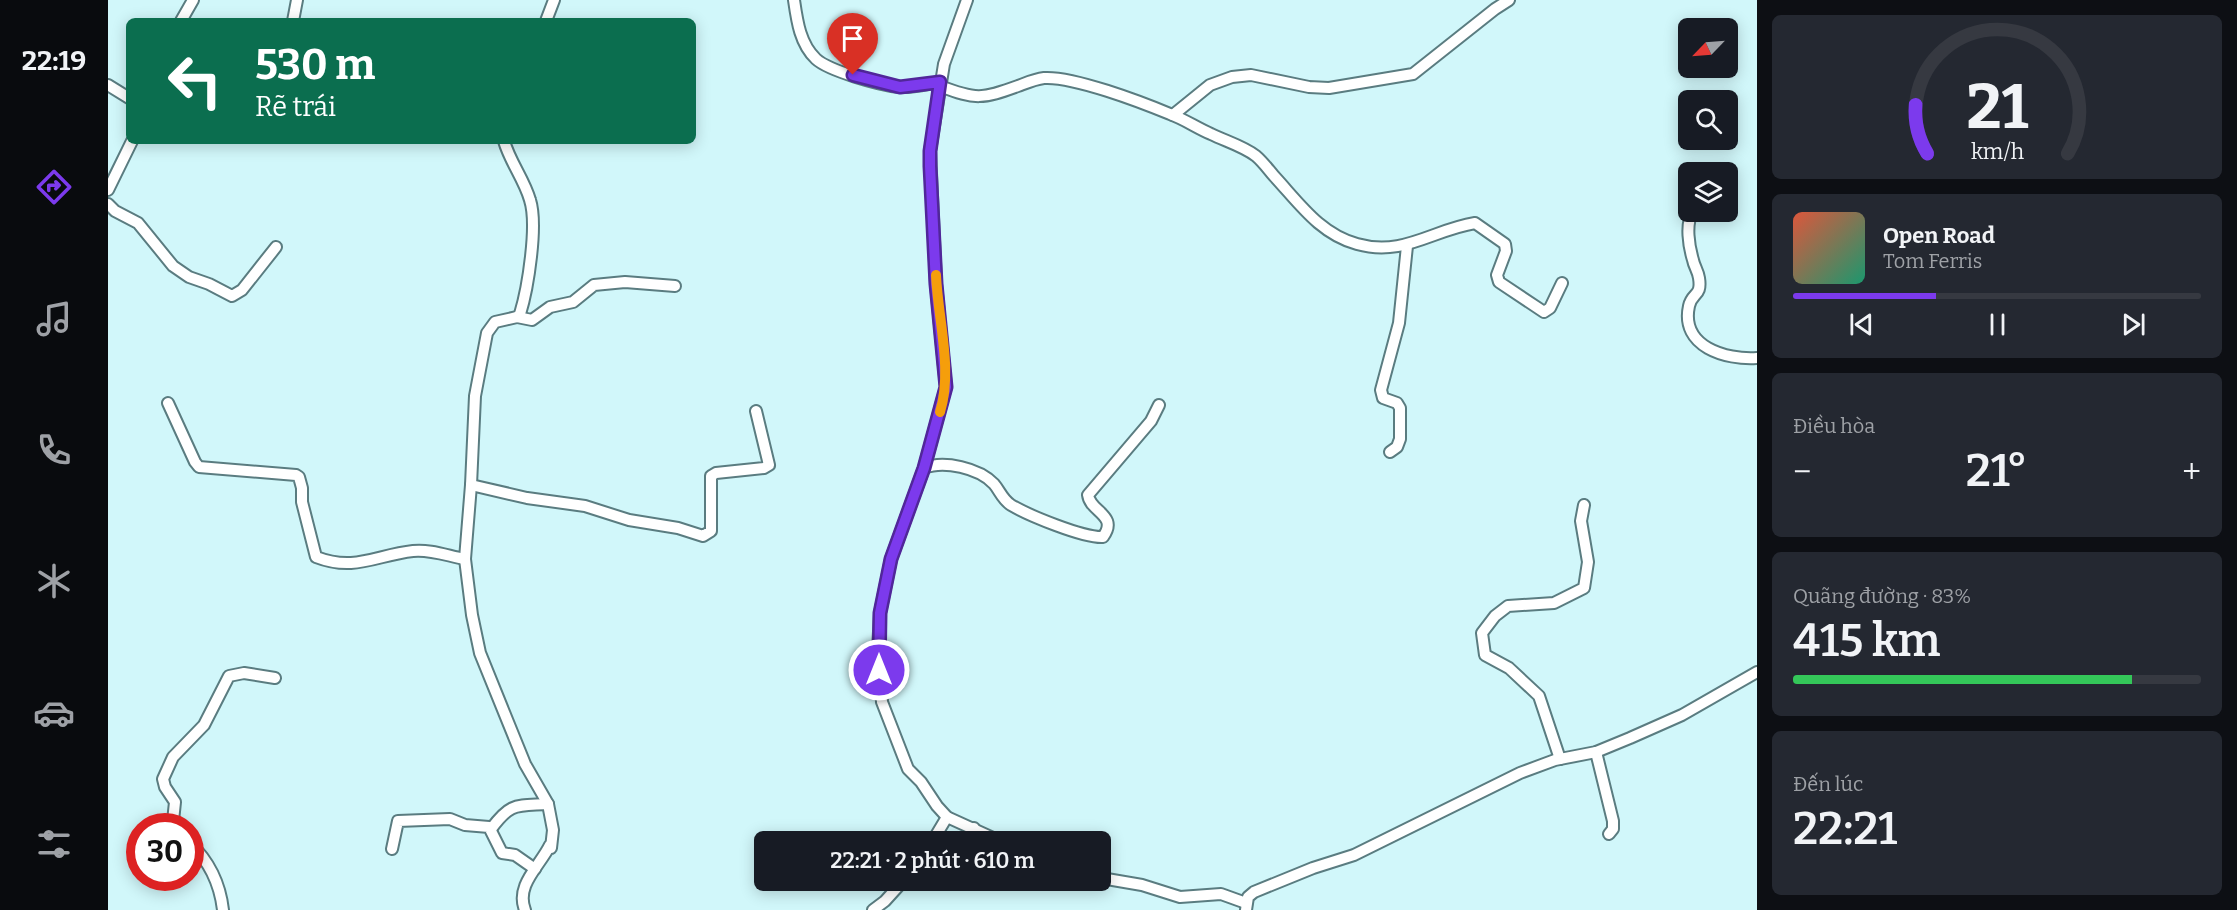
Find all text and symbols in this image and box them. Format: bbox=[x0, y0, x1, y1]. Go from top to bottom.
pin bbox=[827, 13, 878, 75]
north arrow bbox=[1678, 18, 1738, 78]
map controls bbox=[1678, 18, 1738, 222]
icon: arrive bbox=[836, 22, 869, 55]
text: 530 m bbox=[255, 40, 375, 90]
icon: left bbox=[156, 42, 234, 120]
text: 22:19 bbox=[22, 45, 86, 77]
text: 21 bbox=[1966, 70, 2028, 145]
button: search bbox=[1678, 90, 1738, 150]
text: Rẽ trái bbox=[255, 91, 336, 123]
text: km/h bbox=[1970, 139, 2024, 165]
button: layers bbox=[1678, 162, 1738, 222]
icon: directions bbox=[33, 166, 75, 208]
text: Open Road bbox=[1883, 222, 1995, 249]
text: Tom Ferris bbox=[1883, 249, 1982, 273]
icon: music bbox=[33, 298, 75, 340]
icon: previous bbox=[1845, 308, 1878, 341]
icon: pause bbox=[1981, 308, 2014, 341]
icon: next bbox=[2117, 308, 2150, 341]
text: Điều hòa bbox=[1793, 414, 1875, 438]
icon: phone bbox=[33, 429, 75, 471]
text: 21° bbox=[1966, 444, 2028, 498]
text: − bbox=[1793, 452, 1811, 492]
text: + bbox=[2182, 452, 2201, 492]
icon: climate bbox=[33, 560, 75, 602]
text: Quãng đường · 83% bbox=[1793, 584, 1971, 608]
text: 415 km bbox=[1793, 614, 1941, 668]
position arrow bbox=[847, 638, 911, 702]
icon: car bbox=[33, 692, 75, 734]
text: Đến lúc bbox=[1793, 772, 1863, 796]
text: 22:21 bbox=[1793, 802, 1897, 856]
speed limit sign: 30 bbox=[126, 813, 204, 891]
icon: filters bbox=[33, 823, 75, 865]
text: 22:21 · 2 phút · 610 m bbox=[830, 847, 1035, 874]

